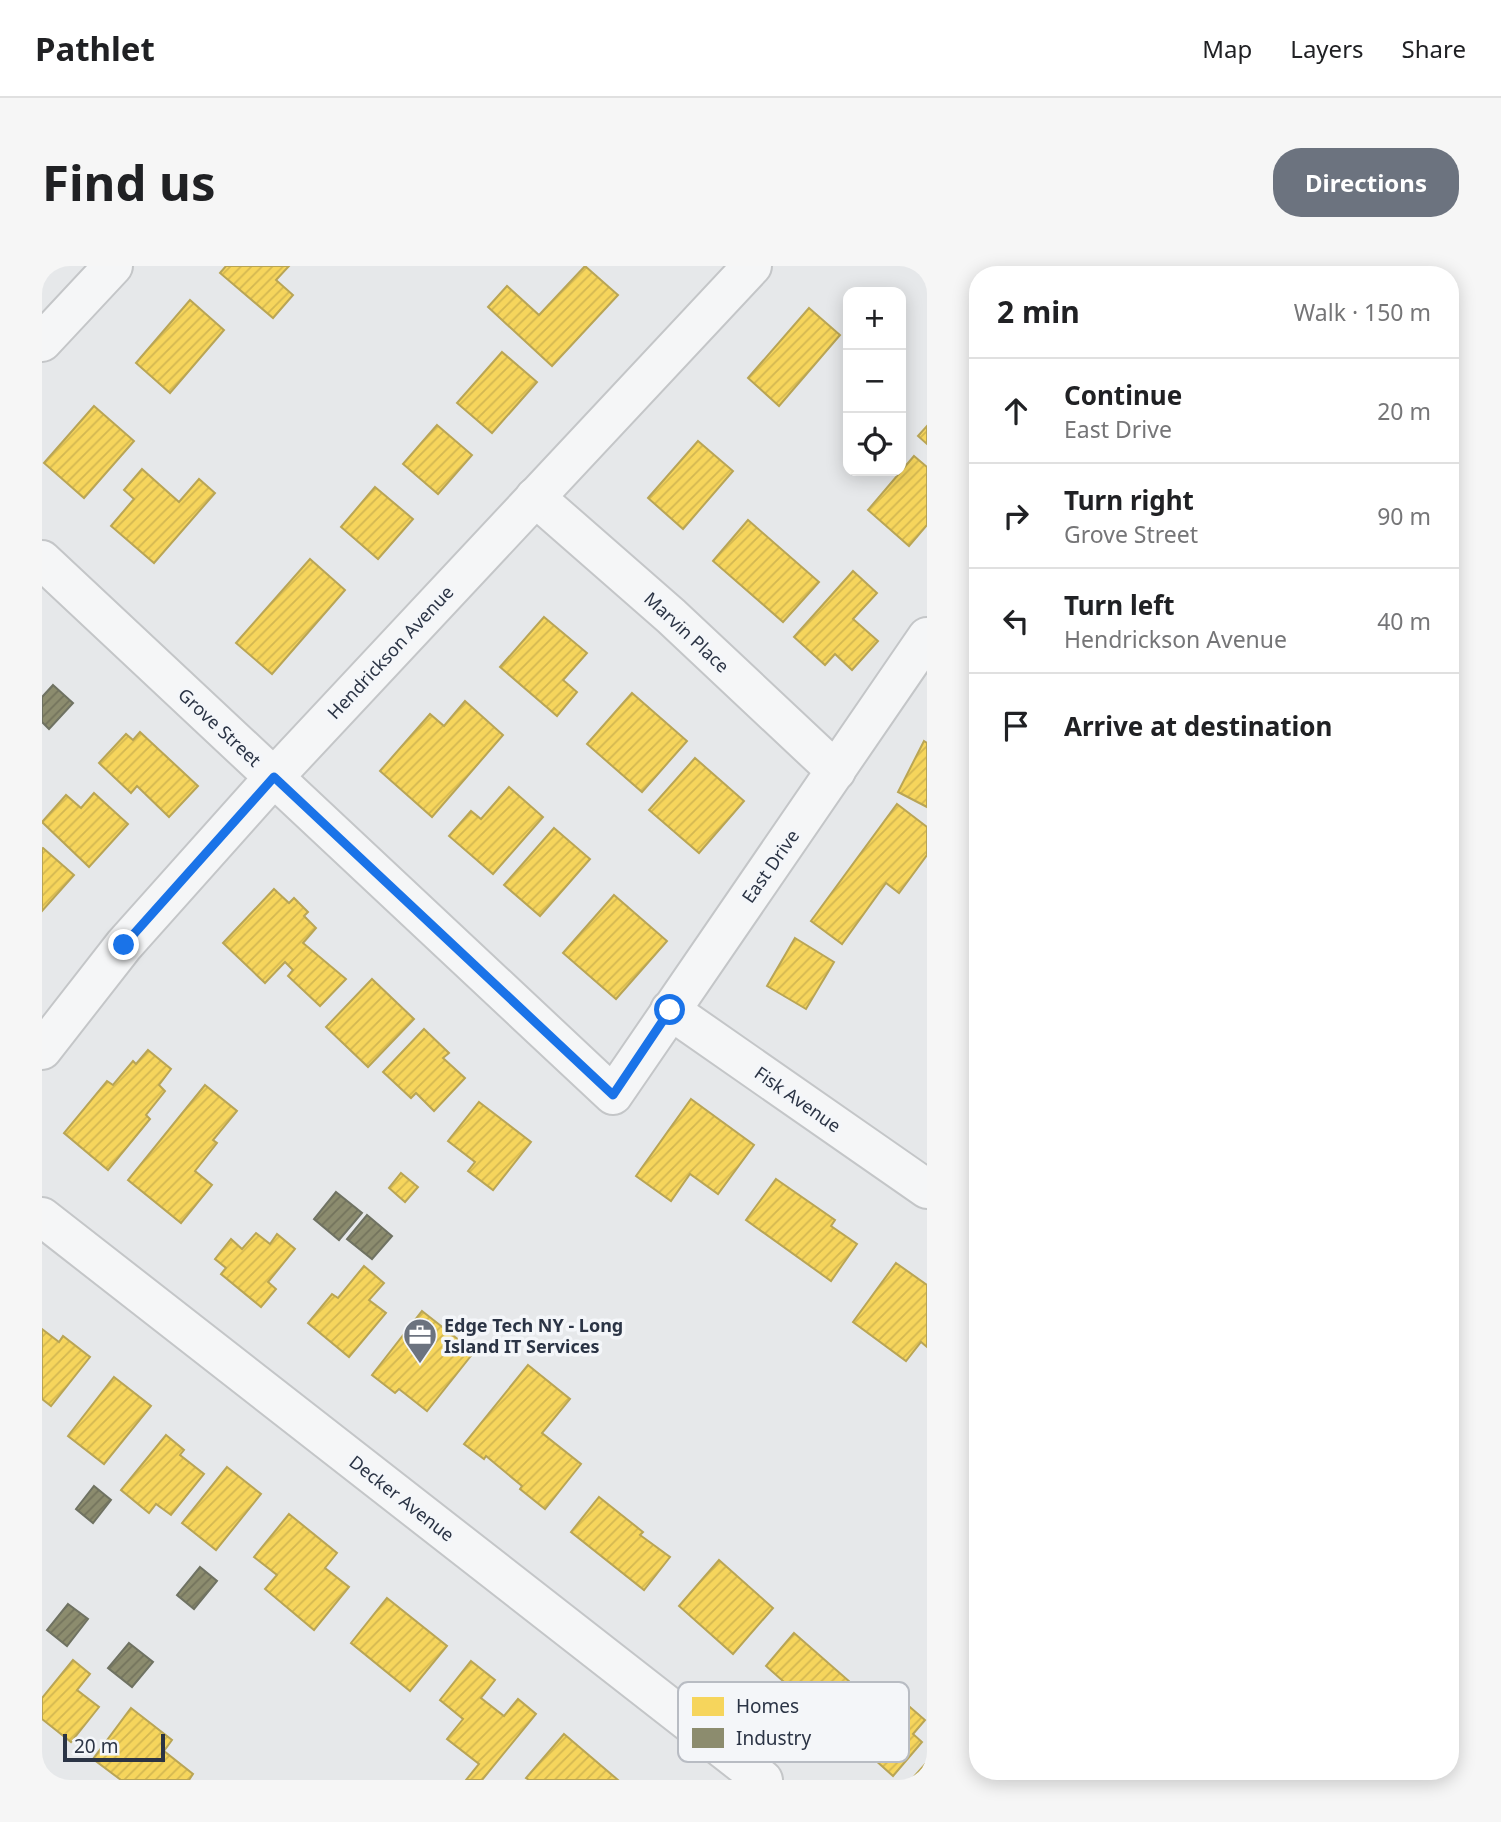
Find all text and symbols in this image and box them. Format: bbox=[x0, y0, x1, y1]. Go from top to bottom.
text: Pathlet bbox=[35, 26, 155, 71]
text: Map bbox=[1202, 32, 1252, 65]
text: Layers bbox=[1290, 32, 1364, 65]
text: Share bbox=[1402, 32, 1466, 65]
button: Directions bbox=[1273, 148, 1459, 217]
text: Find us bbox=[42, 149, 216, 215]
map controls bbox=[843, 287, 906, 476]
button: + bbox=[843, 287, 906, 350]
text: 2 min bbox=[997, 291, 1080, 332]
text: Walk · 150 m bbox=[1294, 296, 1431, 328]
button: − bbox=[843, 350, 906, 413]
text: Continue bbox=[1064, 377, 1182, 413]
icon: ahead bbox=[997, 392, 1035, 430]
text: 20 m bbox=[1377, 395, 1431, 427]
button: locate bbox=[843, 413, 906, 476]
text: East Drive bbox=[1064, 413, 1172, 445]
text: Turn right bbox=[1064, 482, 1194, 518]
icon: right bbox=[997, 497, 1035, 535]
text: 90 m bbox=[1377, 500, 1431, 532]
text: Grove Street bbox=[1064, 518, 1198, 550]
street label: Hendrickson Avenue bbox=[322, 580, 458, 724]
street label: Marvin Place bbox=[639, 586, 735, 678]
text: Turn left bbox=[1064, 587, 1175, 623]
icon: left bbox=[997, 602, 1035, 640]
text: 40 m bbox=[1377, 605, 1431, 637]
text: Hendrickson Avenue bbox=[1064, 623, 1287, 655]
street label: Grove Street bbox=[173, 682, 267, 772]
icon: arrive bbox=[997, 707, 1035, 745]
text: Arrive at destination bbox=[1064, 708, 1333, 744]
street label: East Drive bbox=[736, 825, 804, 907]
route end bbox=[108, 929, 139, 960]
route start bbox=[654, 994, 685, 1025]
street label: Fisk Avenue bbox=[750, 1060, 846, 1138]
place label: Edge Tech NY - Long Island IT Services bbox=[444, 1313, 623, 1358]
office icon: Edge Tech NY - Long Island IT Services bbox=[401, 1316, 439, 1365]
street label: Decker Avenue bbox=[345, 1449, 459, 1547]
legend bbox=[678, 1682, 909, 1762]
text: Homes bbox=[736, 1693, 799, 1719]
text: Industry bbox=[736, 1725, 811, 1751]
scale bar bbox=[63, 1731, 164, 1763]
text: 20 m bbox=[74, 1733, 118, 1759]

